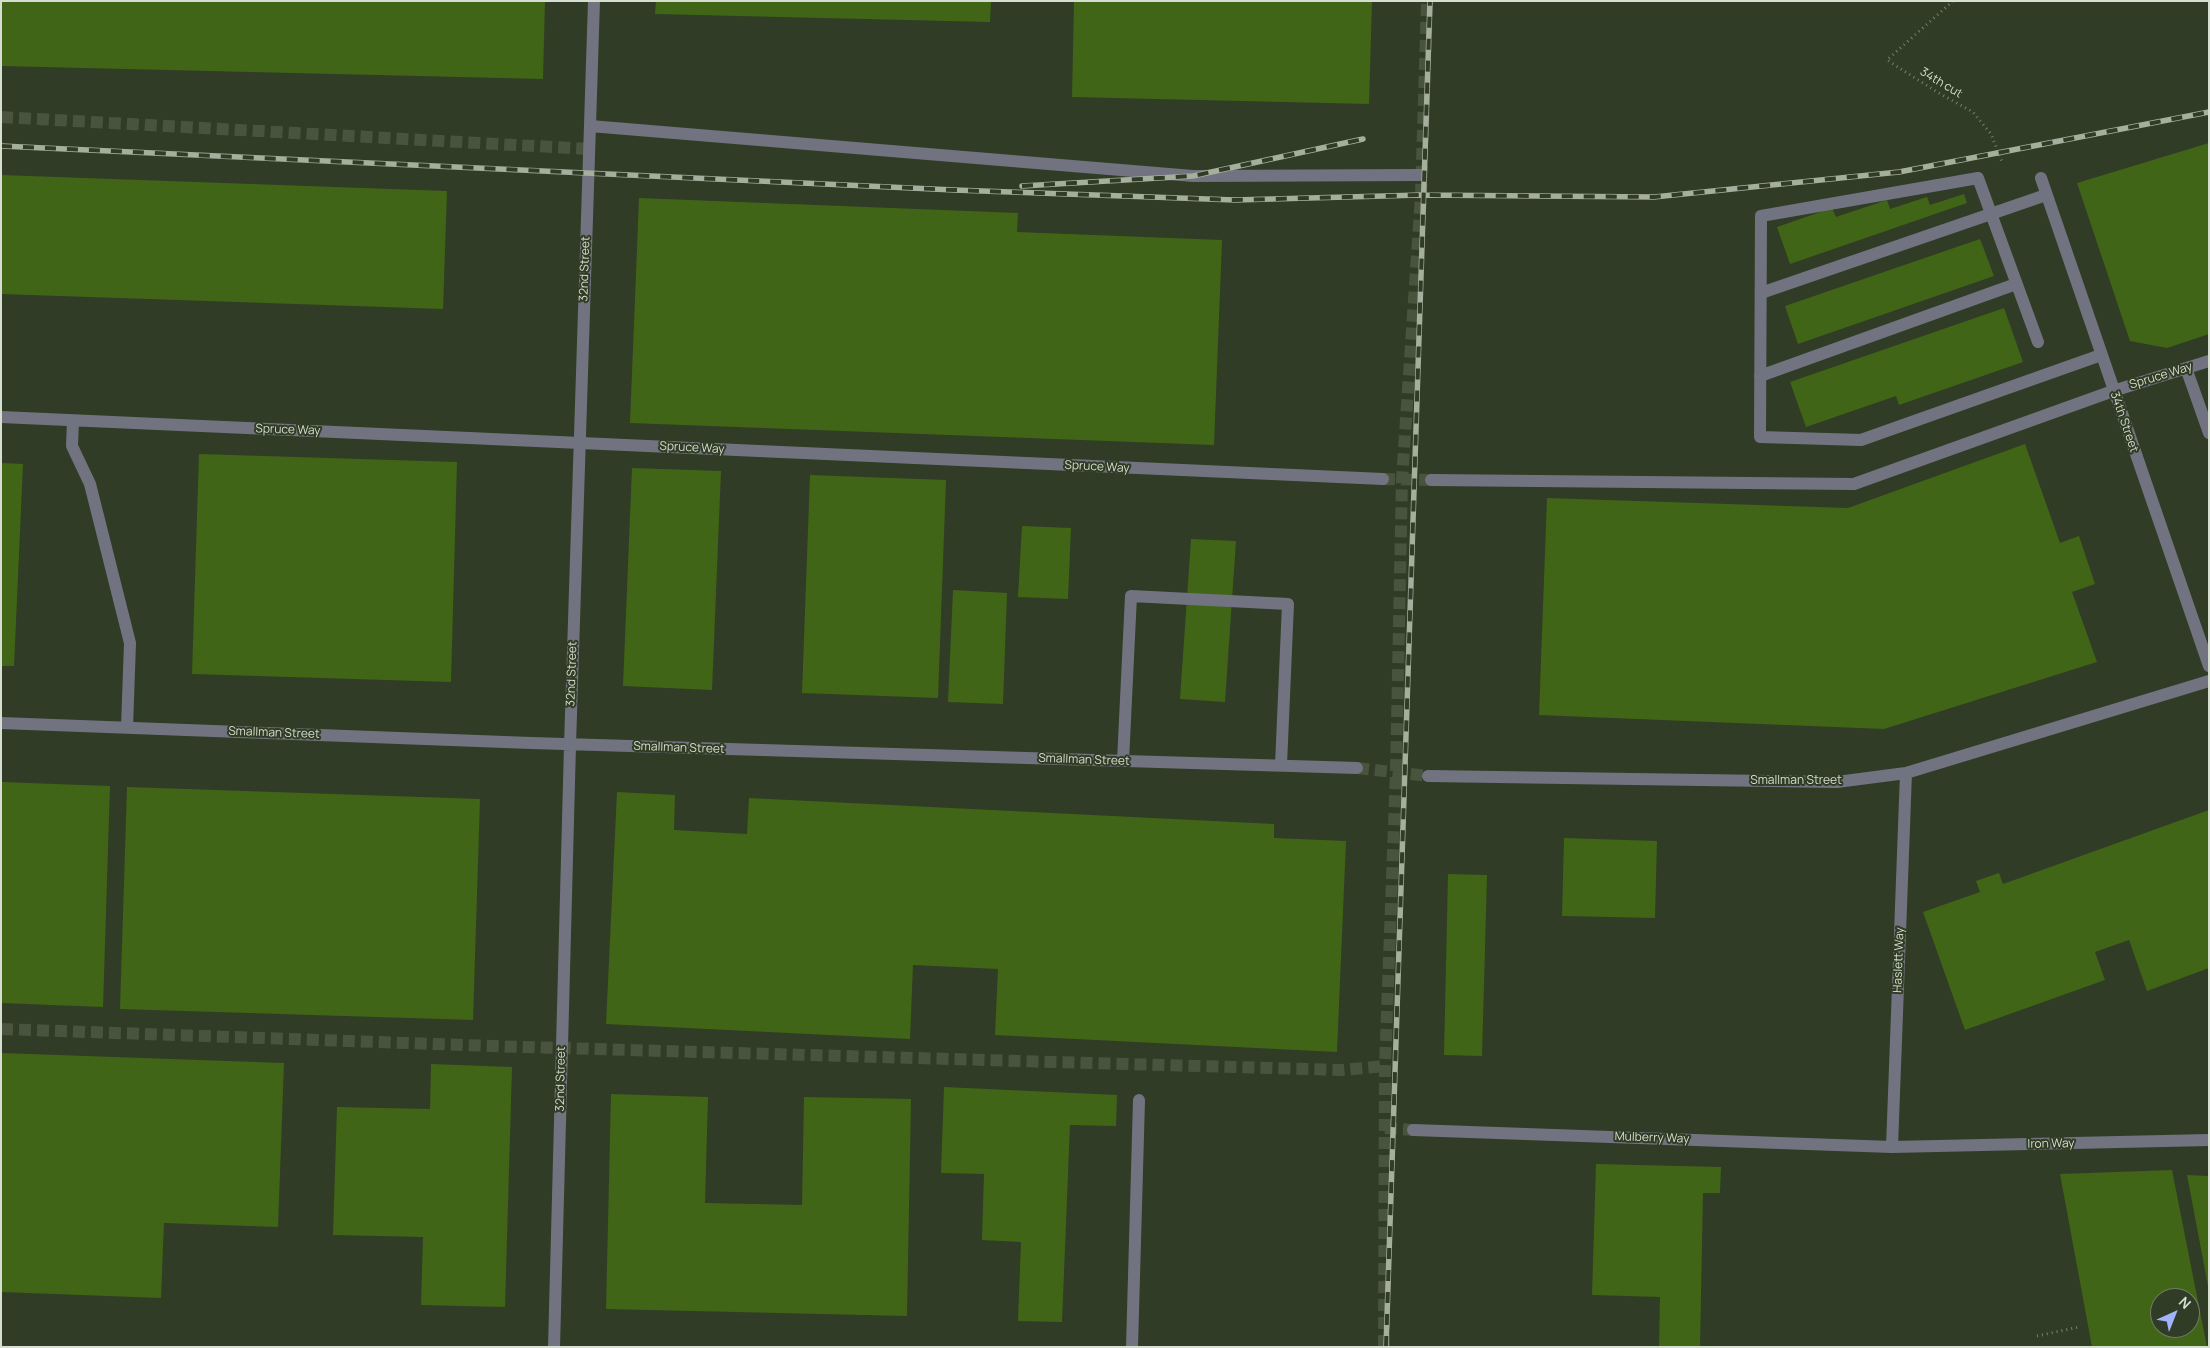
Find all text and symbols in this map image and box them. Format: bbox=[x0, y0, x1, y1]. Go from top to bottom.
street label: 34th cut bbox=[1917, 65, 1965, 101]
street label: 32nd Street bbox=[577, 236, 593, 302]
street label: Spruce Way bbox=[2128, 360, 2194, 392]
street label: 34th Street bbox=[2107, 390, 2141, 454]
street label: Spruce Way bbox=[255, 422, 321, 438]
street label: Spruce Way bbox=[659, 439, 725, 457]
street label: Spruce Way bbox=[1064, 458, 1130, 476]
street label: 32nd Street bbox=[564, 641, 580, 707]
street label: Smallman Street bbox=[228, 724, 320, 742]
street label: Smallman Street bbox=[633, 739, 725, 757]
street label: Smallman Street bbox=[1038, 751, 1130, 769]
street label: Smallman Street bbox=[1750, 774, 1842, 788]
street label: Haslett Way bbox=[1891, 927, 1907, 993]
street label: 32nd Street bbox=[553, 1046, 569, 1112]
street label: Mulberry Way bbox=[1614, 1129, 1690, 1147]
street label: Iron Way bbox=[2027, 1136, 2075, 1152]
north arrow bbox=[2150, 1288, 2200, 1338]
text: N bbox=[2175, 1292, 2195, 1313]

